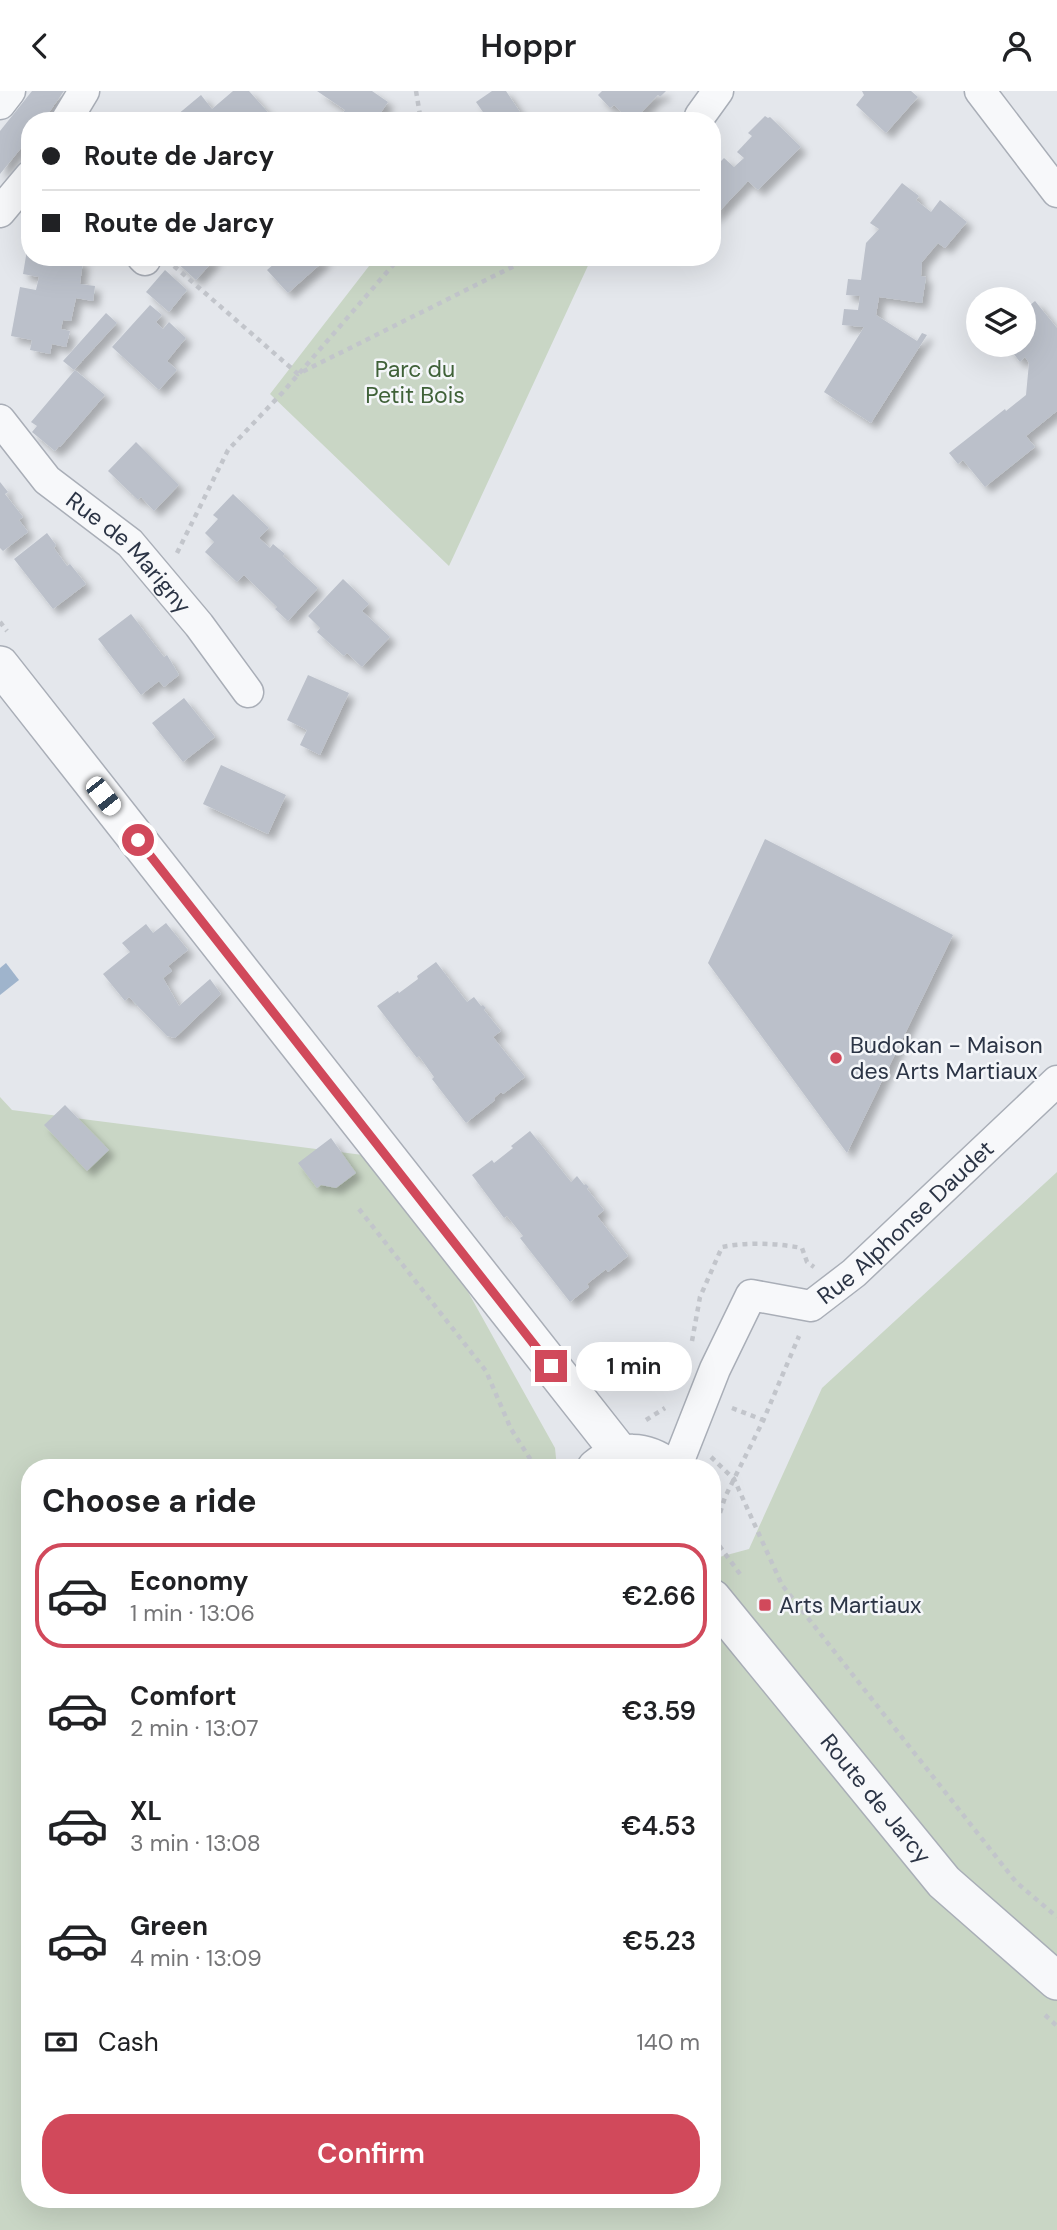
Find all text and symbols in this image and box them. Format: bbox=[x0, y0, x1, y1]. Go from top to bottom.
text: Hoppr bbox=[481, 25, 576, 67]
icon: back bbox=[21, 27, 59, 65]
icon: person bbox=[998, 27, 1036, 65]
text: Route de Jarcy bbox=[84, 139, 274, 173]
text: Route de Jarcy bbox=[84, 206, 274, 240]
map controls bbox=[966, 287, 1036, 357]
button: layers bbox=[966, 287, 1036, 357]
park label: Parc du Petit Bois bbox=[365, 354, 465, 410]
street label: Rue de Marigny bbox=[60, 485, 198, 620]
car bbox=[82, 773, 125, 819]
route start bbox=[122, 824, 154, 856]
place label: Budokan - Maison des Arts Martiaux bbox=[850, 1030, 1043, 1086]
marker: Budokan - Maison des Arts Martiaux bbox=[828, 1050, 844, 1066]
street label: Rue Alphonse Daudet bbox=[811, 1134, 1000, 1311]
callout: 1 min bbox=[576, 1341, 691, 1391]
route end bbox=[535, 1350, 567, 1382]
text: 1 min bbox=[607, 1351, 661, 1381]
text: Choose a ride bbox=[42, 1480, 257, 1522]
icon: car bbox=[46, 1564, 109, 1627]
text: Economy bbox=[130, 1564, 248, 1598]
text: €2.66 bbox=[622, 1579, 696, 1613]
place label: Arts Martiaux bbox=[779, 1590, 921, 1620]
marker: Arts Martiaux bbox=[757, 1597, 773, 1613]
text: 1 min · 13:06 bbox=[130, 1598, 255, 1628]
icon: car bbox=[46, 1679, 109, 1742]
text: Comfort bbox=[130, 1679, 236, 1713]
text: €3.59 bbox=[622, 1694, 696, 1728]
text: 2 min · 13:07 bbox=[130, 1713, 258, 1743]
street label: Route de Jarcy bbox=[814, 1727, 938, 1870]
icon: car bbox=[46, 1794, 109, 1857]
text: XL bbox=[130, 1794, 162, 1828]
text: €4.53 bbox=[621, 1809, 696, 1843]
text: 3 min · 13:08 bbox=[130, 1828, 261, 1858]
icon: car bbox=[46, 1909, 109, 1972]
text: Green bbox=[130, 1909, 208, 1943]
text: €5.23 bbox=[623, 1924, 696, 1958]
text: 4 min · 13:09 bbox=[130, 1943, 262, 1973]
icon: cash bbox=[42, 2023, 80, 2061]
text: Cash bbox=[98, 2025, 159, 2059]
text: 140 m bbox=[637, 2027, 700, 2057]
button: Confirm bbox=[42, 2114, 700, 2194]

